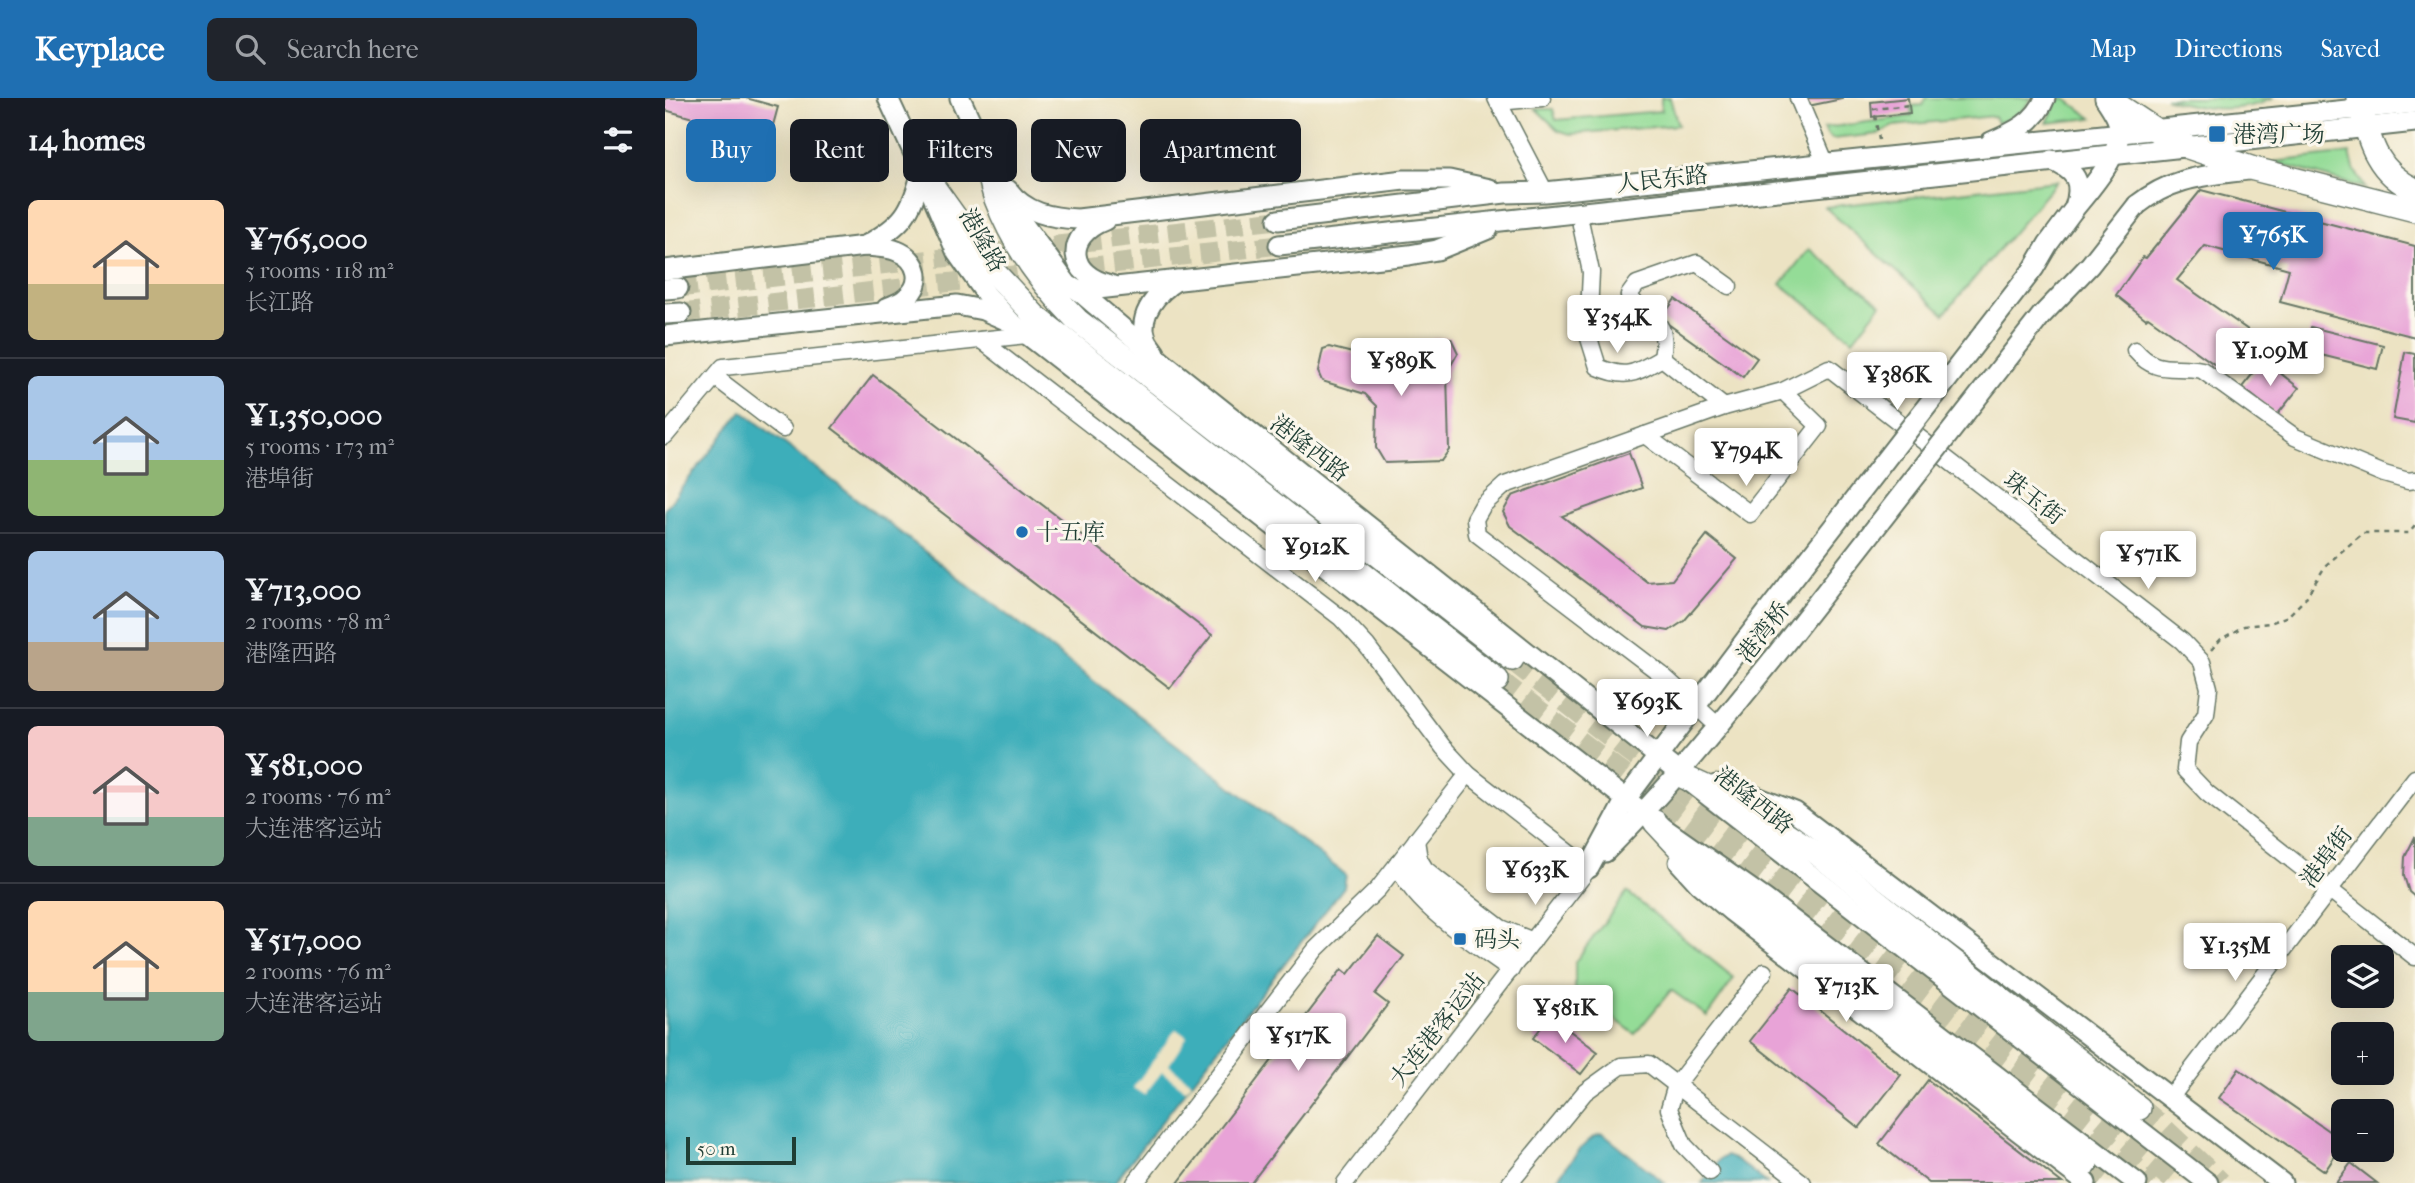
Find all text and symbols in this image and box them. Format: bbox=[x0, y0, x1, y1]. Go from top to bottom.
search box bbox=[207, 18, 697, 81]
text: Keyplace bbox=[35, 30, 165, 69]
icon: search bbox=[231, 30, 269, 68]
text: Search here bbox=[287, 34, 419, 65]
text: Map bbox=[2090, 35, 2136, 63]
text: Directions bbox=[2174, 35, 2282, 63]
text: Saved bbox=[2320, 35, 2380, 63]
chip: Buy bbox=[686, 119, 776, 182]
chip: Rent bbox=[790, 119, 889, 182]
chip: Filters bbox=[903, 119, 1017, 182]
chip: New bbox=[1031, 119, 1126, 182]
chip: Apartment bbox=[1140, 119, 1301, 182]
icon: filters bbox=[599, 121, 637, 159]
place label: 港湾广场 bbox=[2233, 121, 2325, 148]
text: 14 homes bbox=[28, 123, 145, 158]
marker: 港湾广场 bbox=[2207, 124, 2227, 144]
street label: 人民东路 bbox=[1615, 161, 1709, 198]
street label: 港隆路 bbox=[954, 204, 1012, 277]
pin: ¥765K bbox=[2224, 212, 2322, 272]
text: ¥765K bbox=[2239, 221, 2307, 248]
text: ¥765,000 bbox=[245, 222, 368, 257]
icon: home bbox=[84, 228, 168, 312]
text: 5 rooms · 118 m² bbox=[245, 257, 393, 284]
text: 长江路 bbox=[245, 289, 314, 316]
pin: ¥354K bbox=[1568, 296, 1666, 355]
text: ¥354K bbox=[1583, 304, 1651, 331]
pin: ¥1.09M bbox=[2213, 328, 2327, 388]
text: ¥1.09M bbox=[2232, 337, 2308, 364]
pin: ¥589K bbox=[1352, 338, 1450, 398]
text: ¥589K bbox=[1367, 347, 1435, 374]
pin: ¥386K bbox=[1848, 352, 1946, 412]
text: ¥386K bbox=[1863, 361, 1931, 388]
text: ¥1,350,000 bbox=[245, 398, 383, 433]
icon: home bbox=[84, 404, 168, 488]
street label: 港隆西路 bbox=[1265, 409, 1354, 487]
pin: ¥794K bbox=[1697, 428, 1795, 488]
text: 5 rooms · 173 m² bbox=[245, 433, 394, 460]
text: ¥794K bbox=[1710, 437, 1782, 464]
text: 港埠街 bbox=[245, 465, 314, 492]
street label: 珠玉街 bbox=[1998, 467, 2069, 530]
place label: 十五库 bbox=[1036, 519, 1105, 546]
marker: 十五库 bbox=[1014, 524, 1030, 540]
pin: ¥912K bbox=[1266, 524, 1364, 584]
pin: ¥571K bbox=[2099, 532, 2197, 591]
text: ¥912K bbox=[1282, 533, 1348, 560]
text: ¥571K bbox=[2116, 540, 2180, 567]
text: ¥713,000 bbox=[245, 573, 362, 608]
icon: home bbox=[84, 579, 168, 663]
street label: 港湾桥 bbox=[1732, 597, 1795, 668]
text: 2 rooms · 78 m² bbox=[245, 608, 390, 635]
text: 港隆西路 bbox=[245, 640, 337, 667]
pin: ¥693K bbox=[1598, 680, 1696, 739]
text: ¥693K bbox=[1613, 688, 1681, 715]
text: ¥581,000 bbox=[245, 748, 363, 783]
icon: home bbox=[84, 754, 168, 838]
street label: 港隆西路 bbox=[1709, 761, 1798, 839]
text: 2 rooms · 76 m² bbox=[245, 783, 391, 810]
text: 大连港客运站 bbox=[245, 815, 383, 842]
street label: 港埠街 bbox=[2295, 822, 2358, 893]
pin: ¥633K bbox=[1486, 848, 1584, 907]
text: ¥633K bbox=[1502, 856, 1568, 883]
text: ¥517,000 bbox=[245, 923, 362, 958]
pin: ¥1.35M bbox=[2178, 924, 2292, 983]
place label: 码头 bbox=[1474, 926, 1520, 953]
icon: home bbox=[84, 929, 168, 1013]
marker: 码头 bbox=[1452, 931, 1468, 947]
text: ¥1.35M bbox=[2200, 932, 2270, 959]
map controls bbox=[2331, 945, 2394, 1162]
button: layers bbox=[2331, 945, 2394, 1008]
text: 2 rooms · 76 m² bbox=[245, 958, 391, 985]
pin: ¥713K bbox=[1797, 964, 1895, 1024]
street label: 大连港客运站 bbox=[1384, 967, 1491, 1092]
text: ¥713K bbox=[1814, 973, 1878, 1000]
pin: ¥581K bbox=[1516, 986, 1614, 1045]
text: 大连港客运站 bbox=[245, 990, 383, 1017]
text: ¥581K bbox=[1533, 994, 1597, 1021]
pin: ¥517K bbox=[1249, 1014, 1347, 1073]
text: ¥517K bbox=[1266, 1022, 1330, 1049]
button: + bbox=[2331, 1022, 2394, 1085]
button: − bbox=[2331, 1099, 2394, 1162]
scale bar bbox=[686, 1134, 796, 1166]
text: 50 m bbox=[697, 1138, 736, 1160]

